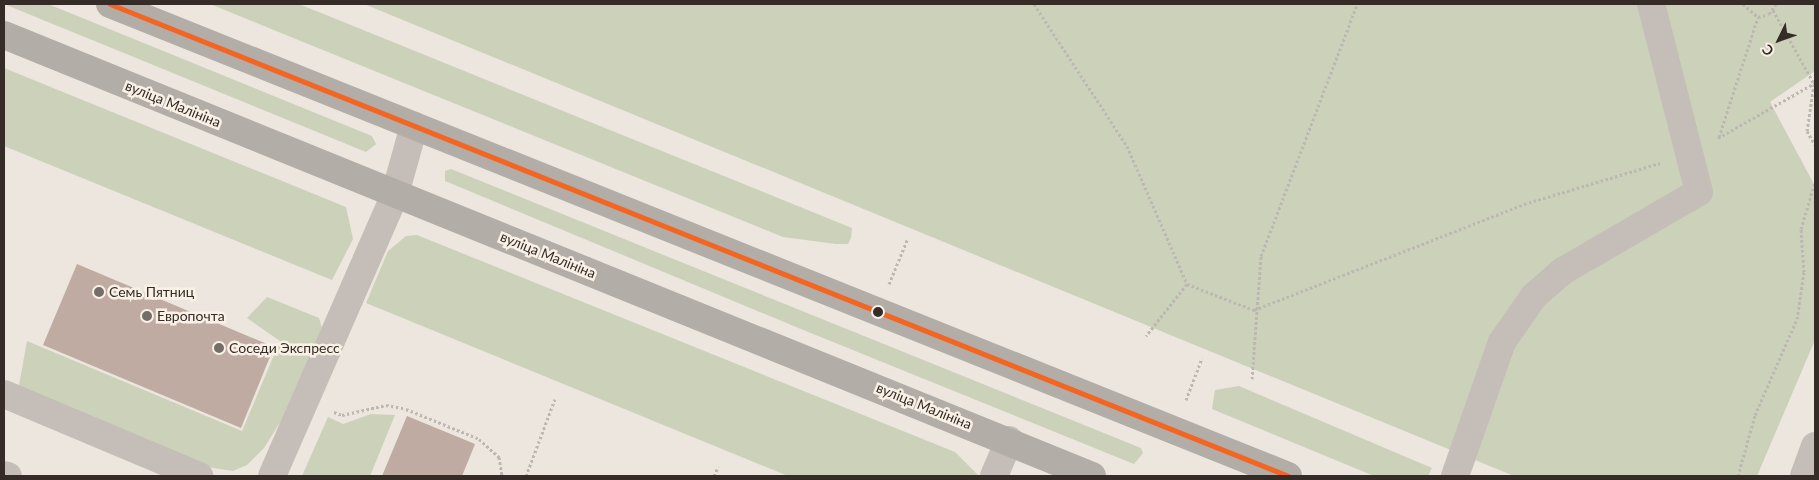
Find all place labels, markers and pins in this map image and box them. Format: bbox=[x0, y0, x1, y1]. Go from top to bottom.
place label: Семь Пятниц bbox=[109, 284, 194, 300]
marker: Семь Пятниц bbox=[93, 286, 105, 298]
unlabelled marker bbox=[873, 307, 883, 317]
place label: Европочта bbox=[157, 308, 225, 324]
marker: Европочта bbox=[141, 310, 153, 322]
place label: Соседи Экспресс bbox=[229, 340, 340, 356]
marker: Соседи Экспресс bbox=[213, 342, 225, 354]

